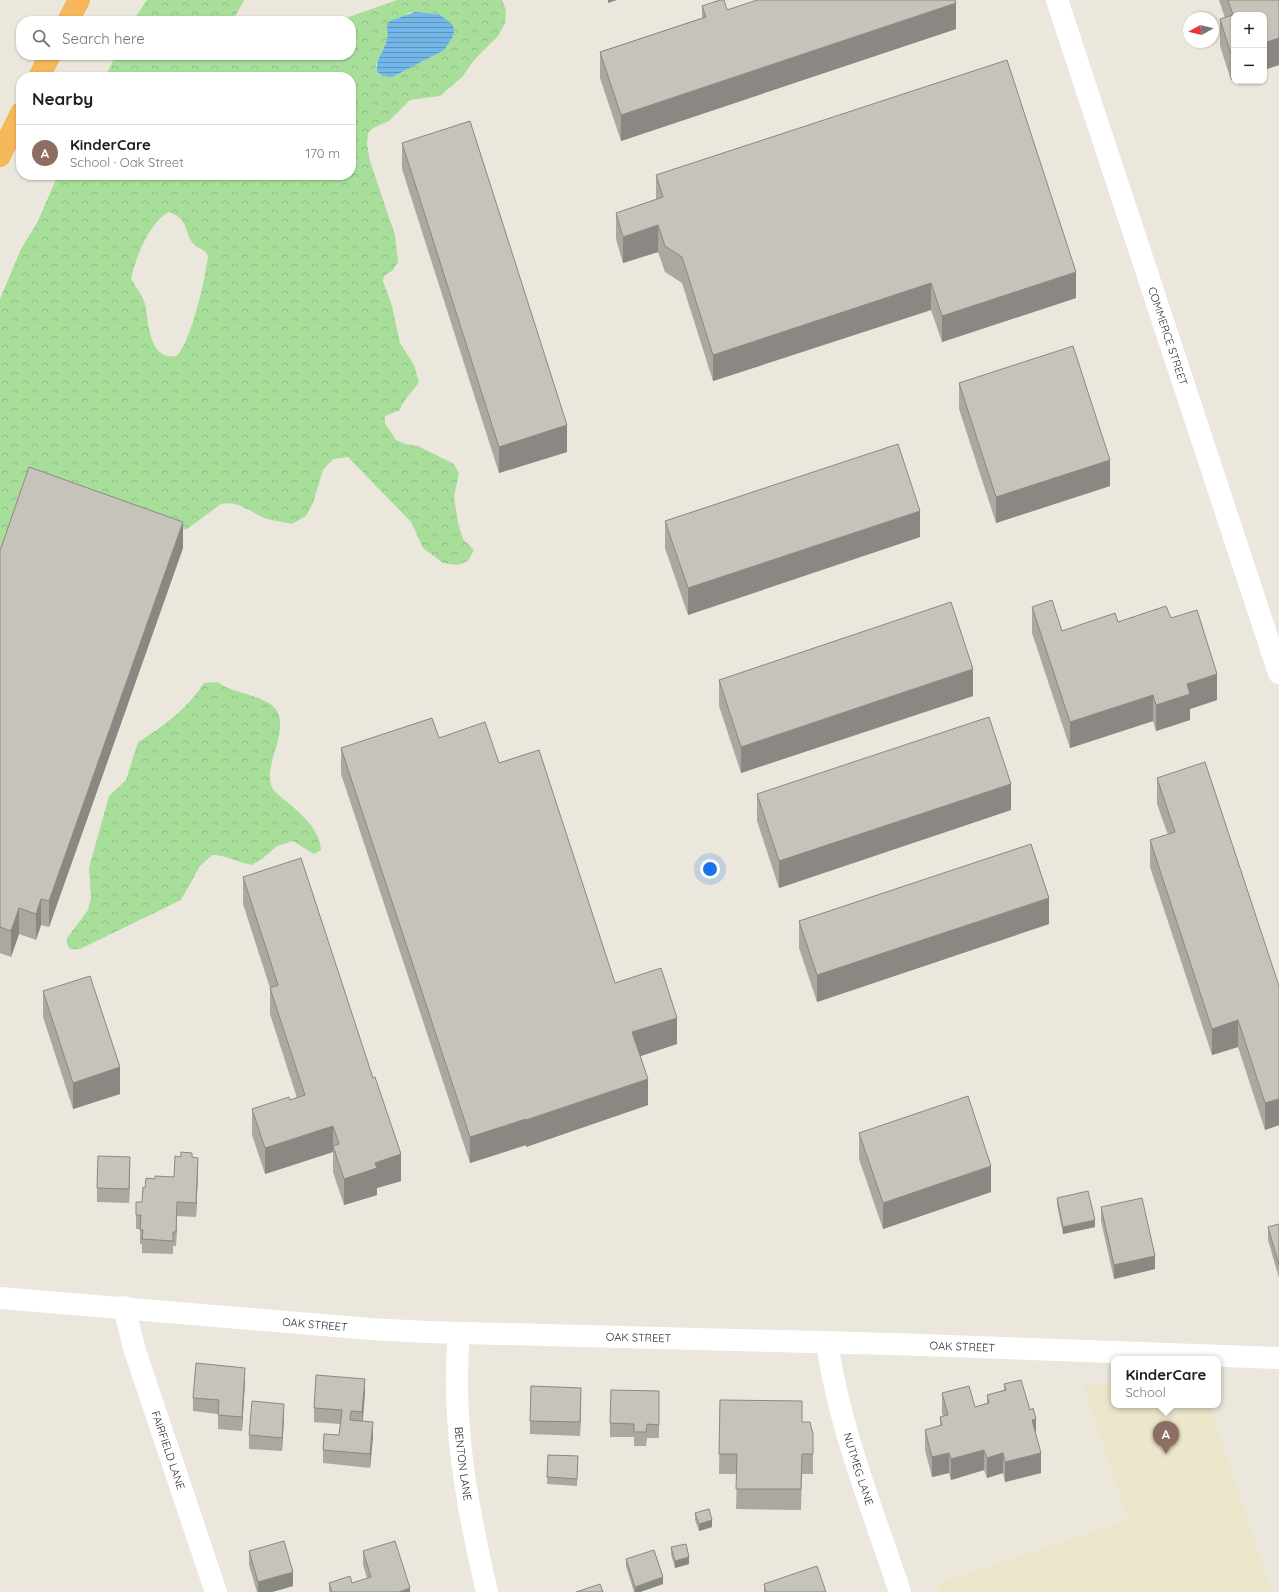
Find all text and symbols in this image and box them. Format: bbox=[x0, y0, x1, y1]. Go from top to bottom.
north arrow bbox=[1183, 12, 1219, 48]
map controls bbox=[1231, 12, 1267, 84]
button: + bbox=[1231, 12, 1267, 48]
search box bbox=[16, 16, 356, 60]
icon: search bbox=[30, 27, 52, 49]
text: Search here bbox=[62, 29, 145, 48]
button: − bbox=[1231, 48, 1267, 84]
text: Nearby bbox=[32, 88, 93, 109]
text: KinderCare bbox=[70, 135, 151, 154]
text: A bbox=[41, 145, 49, 161]
text: 170 m bbox=[305, 145, 340, 161]
text: School · Oak Street bbox=[70, 154, 184, 170]
street label: COMMERCE STREET bbox=[1145, 285, 1191, 388]
your location bbox=[700, 859, 720, 879]
street label: OAK STREET bbox=[282, 1315, 348, 1334]
street label: OAK STREET bbox=[606, 1330, 672, 1345]
street label: OAK STREET bbox=[930, 1338, 996, 1355]
popup bbox=[1111, 1356, 1221, 1408]
text: KinderCare bbox=[1126, 1365, 1206, 1384]
text: School bbox=[1126, 1384, 1166, 1400]
street label: FAIRFIELD LANE bbox=[149, 1409, 188, 1491]
pin: A bbox=[1153, 1421, 1179, 1454]
street label: BENTON LANE bbox=[452, 1426, 475, 1502]
street label: NUTMEG LANE bbox=[840, 1431, 877, 1507]

